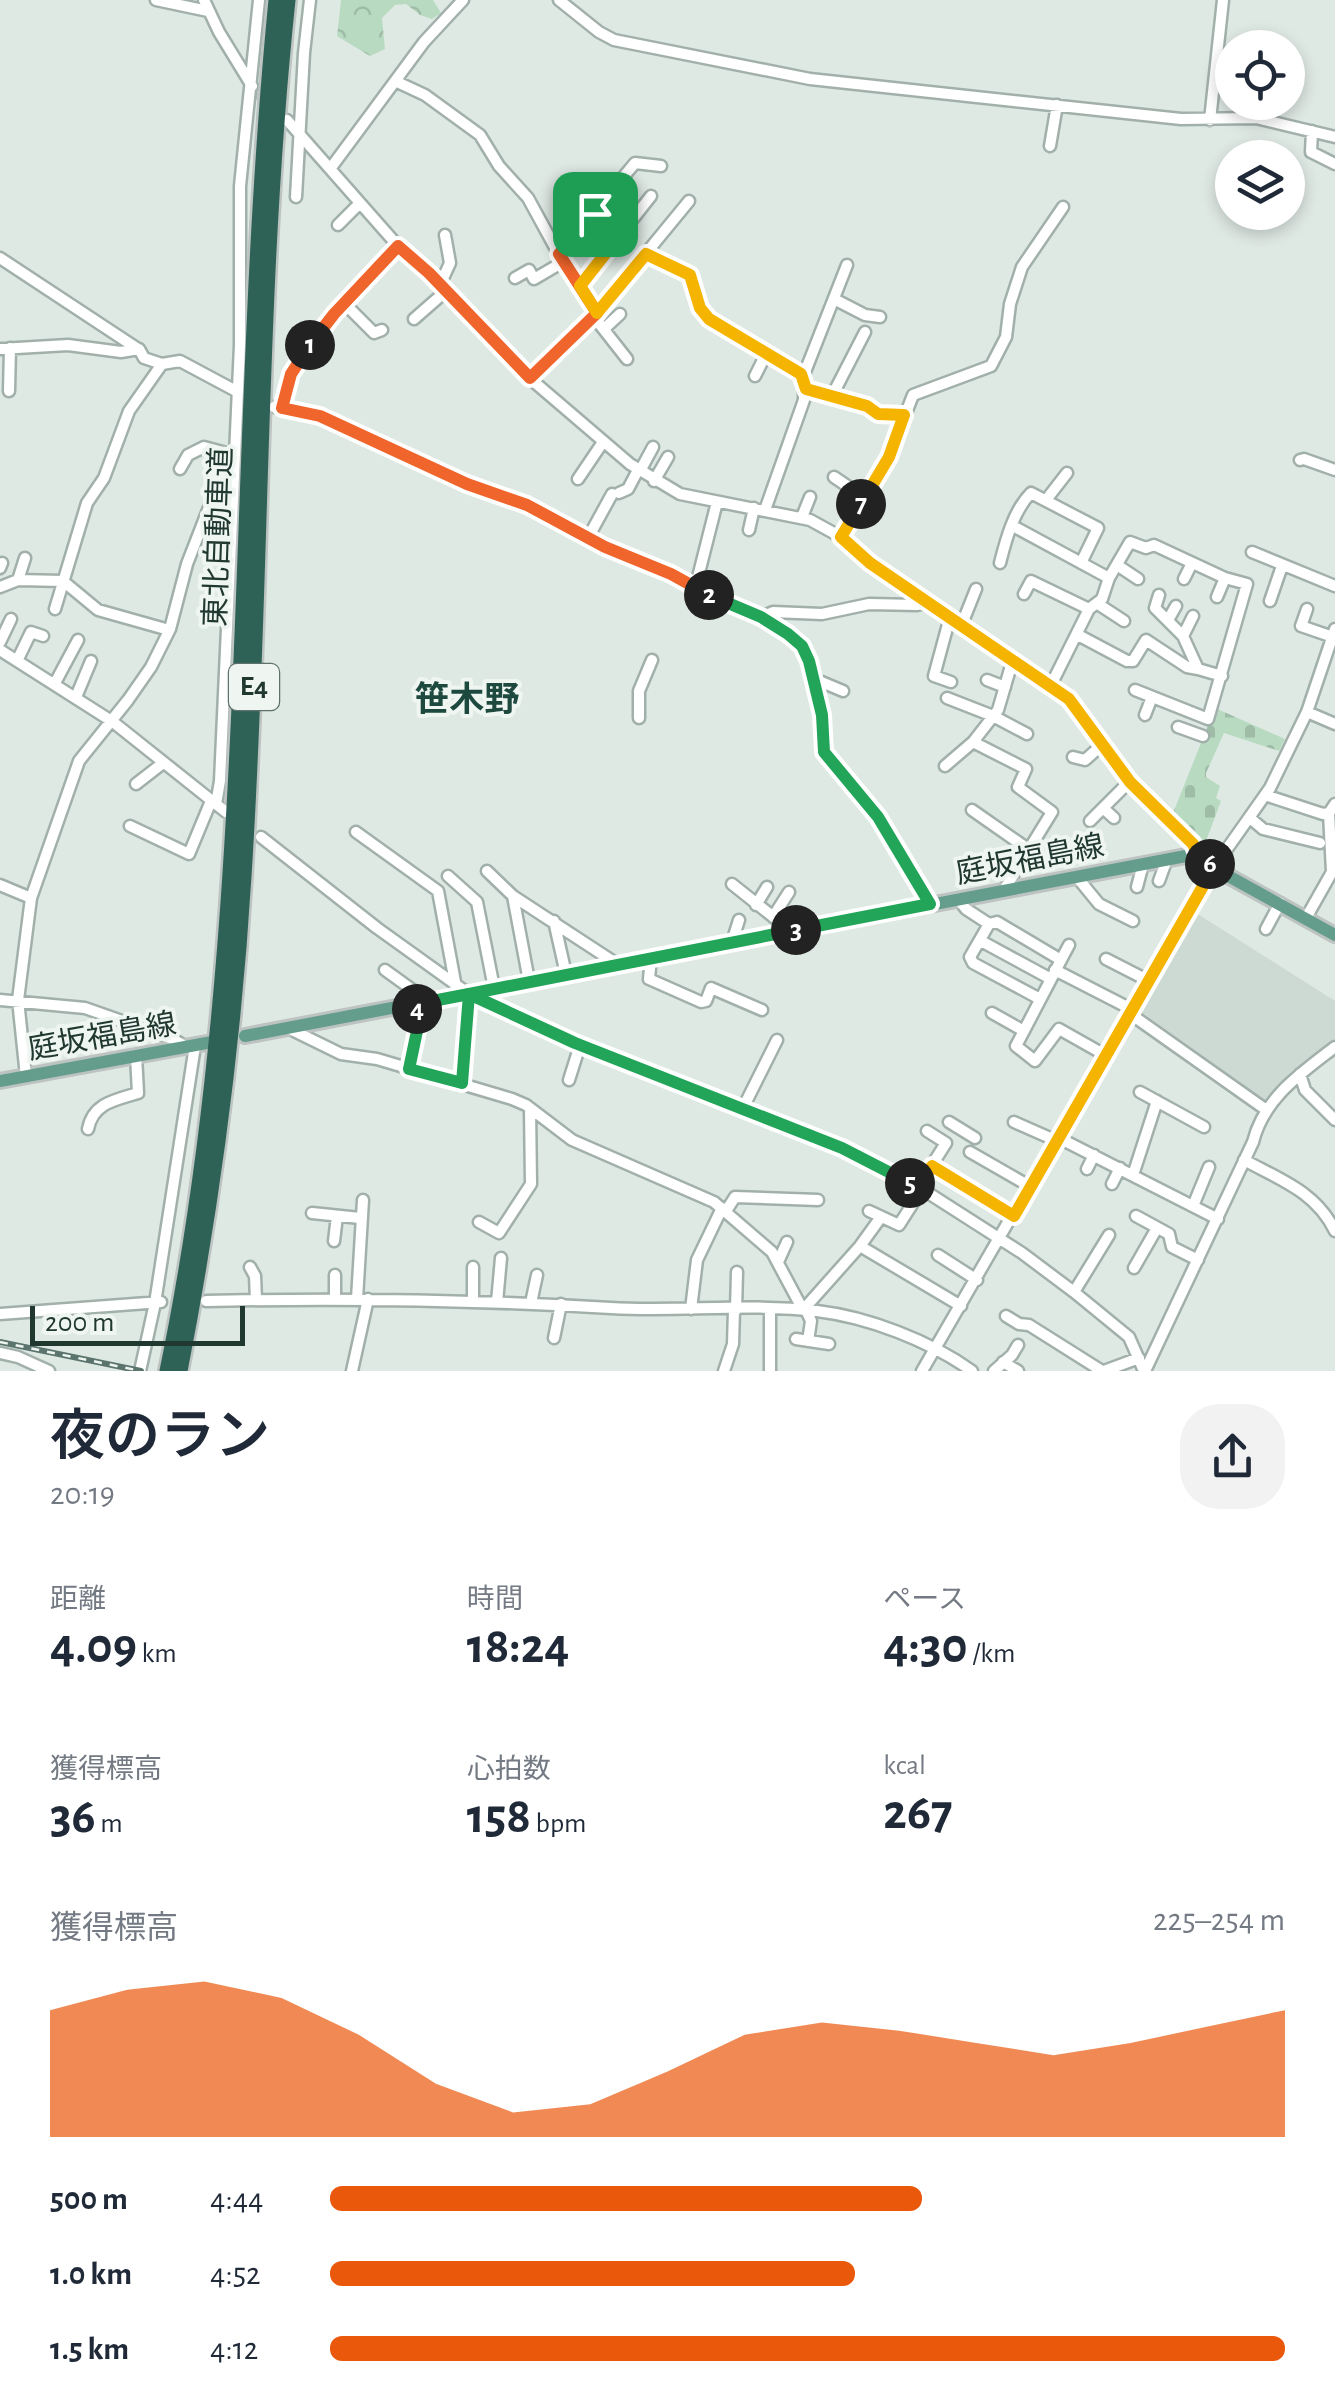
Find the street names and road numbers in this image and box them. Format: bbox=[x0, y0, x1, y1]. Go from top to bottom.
street label: 東北自動車道 bbox=[199, 446, 237, 627]
road number: E4 bbox=[229, 664, 279, 710]
street label: 庭坂福島線 bbox=[953, 829, 1106, 889]
street label: 庭坂福島線 bbox=[25, 1007, 178, 1065]

